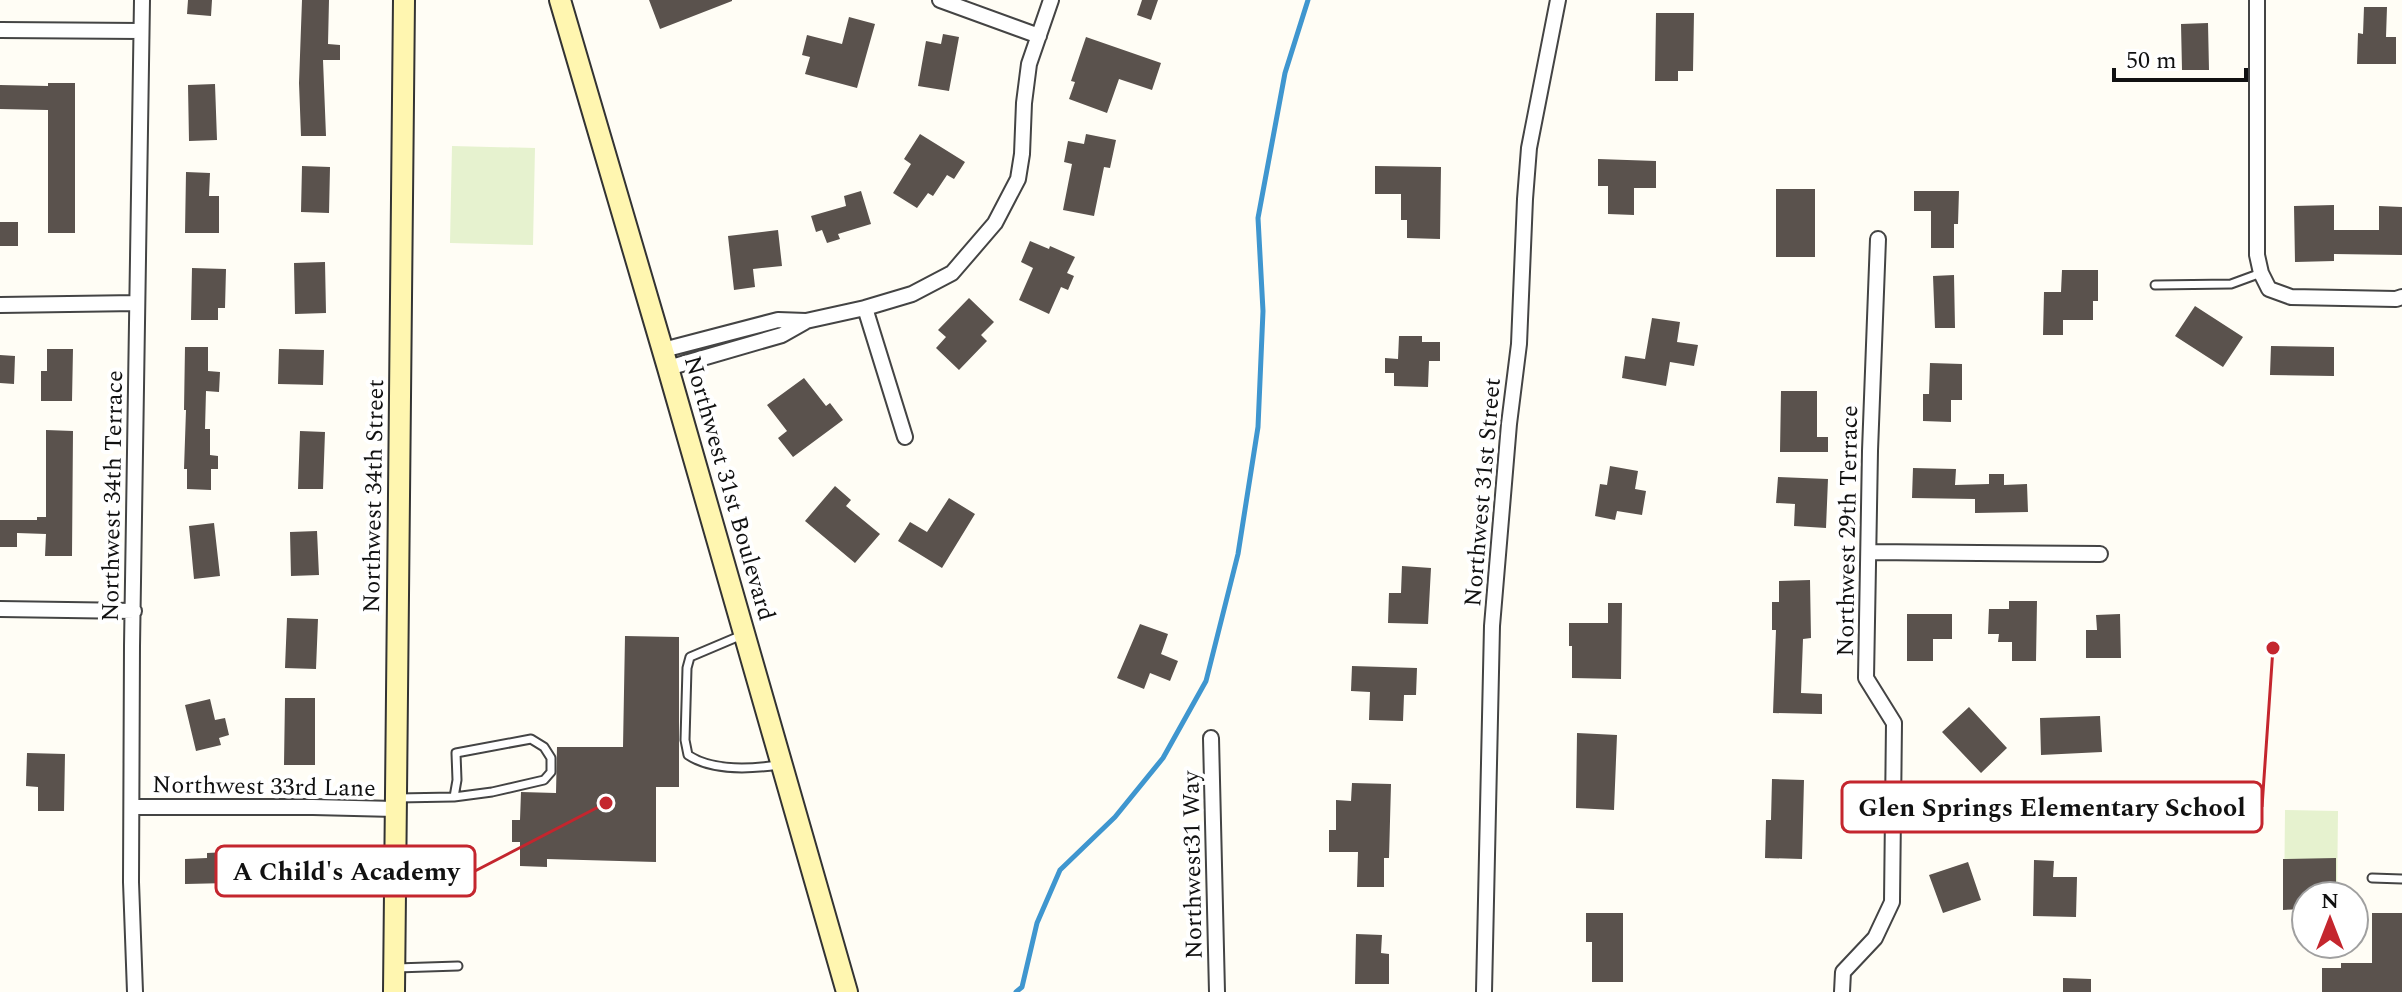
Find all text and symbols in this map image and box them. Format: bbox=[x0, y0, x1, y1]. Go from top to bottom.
scale bar bbox=[2114, 32, 2246, 82]
text: 50 m bbox=[2126, 43, 2177, 79]
street label: Northwest 31st Boulevard bbox=[674, 352, 784, 625]
street label: Northwest 34th Terrace bbox=[93, 370, 133, 622]
street label: Northwest 31st Street bbox=[1455, 376, 1511, 608]
street label: Northwest 34th Street bbox=[354, 379, 394, 613]
street label: Northwest 29th Terrace bbox=[1828, 405, 1868, 657]
street label: Northwest 33rd Lane bbox=[152, 767, 376, 807]
street label: Northwest31 Way bbox=[1173, 769, 1213, 959]
callout: Glen Springs Elementary School bbox=[1842, 782, 2262, 832]
text: Glen Springs Elementary School bbox=[1858, 788, 2246, 828]
callout: A Child's Academy bbox=[216, 846, 475, 896]
text: A Child's Academy bbox=[232, 852, 461, 892]
north arrow bbox=[2290, 880, 2370, 960]
text: N bbox=[2321, 885, 2339, 918]

